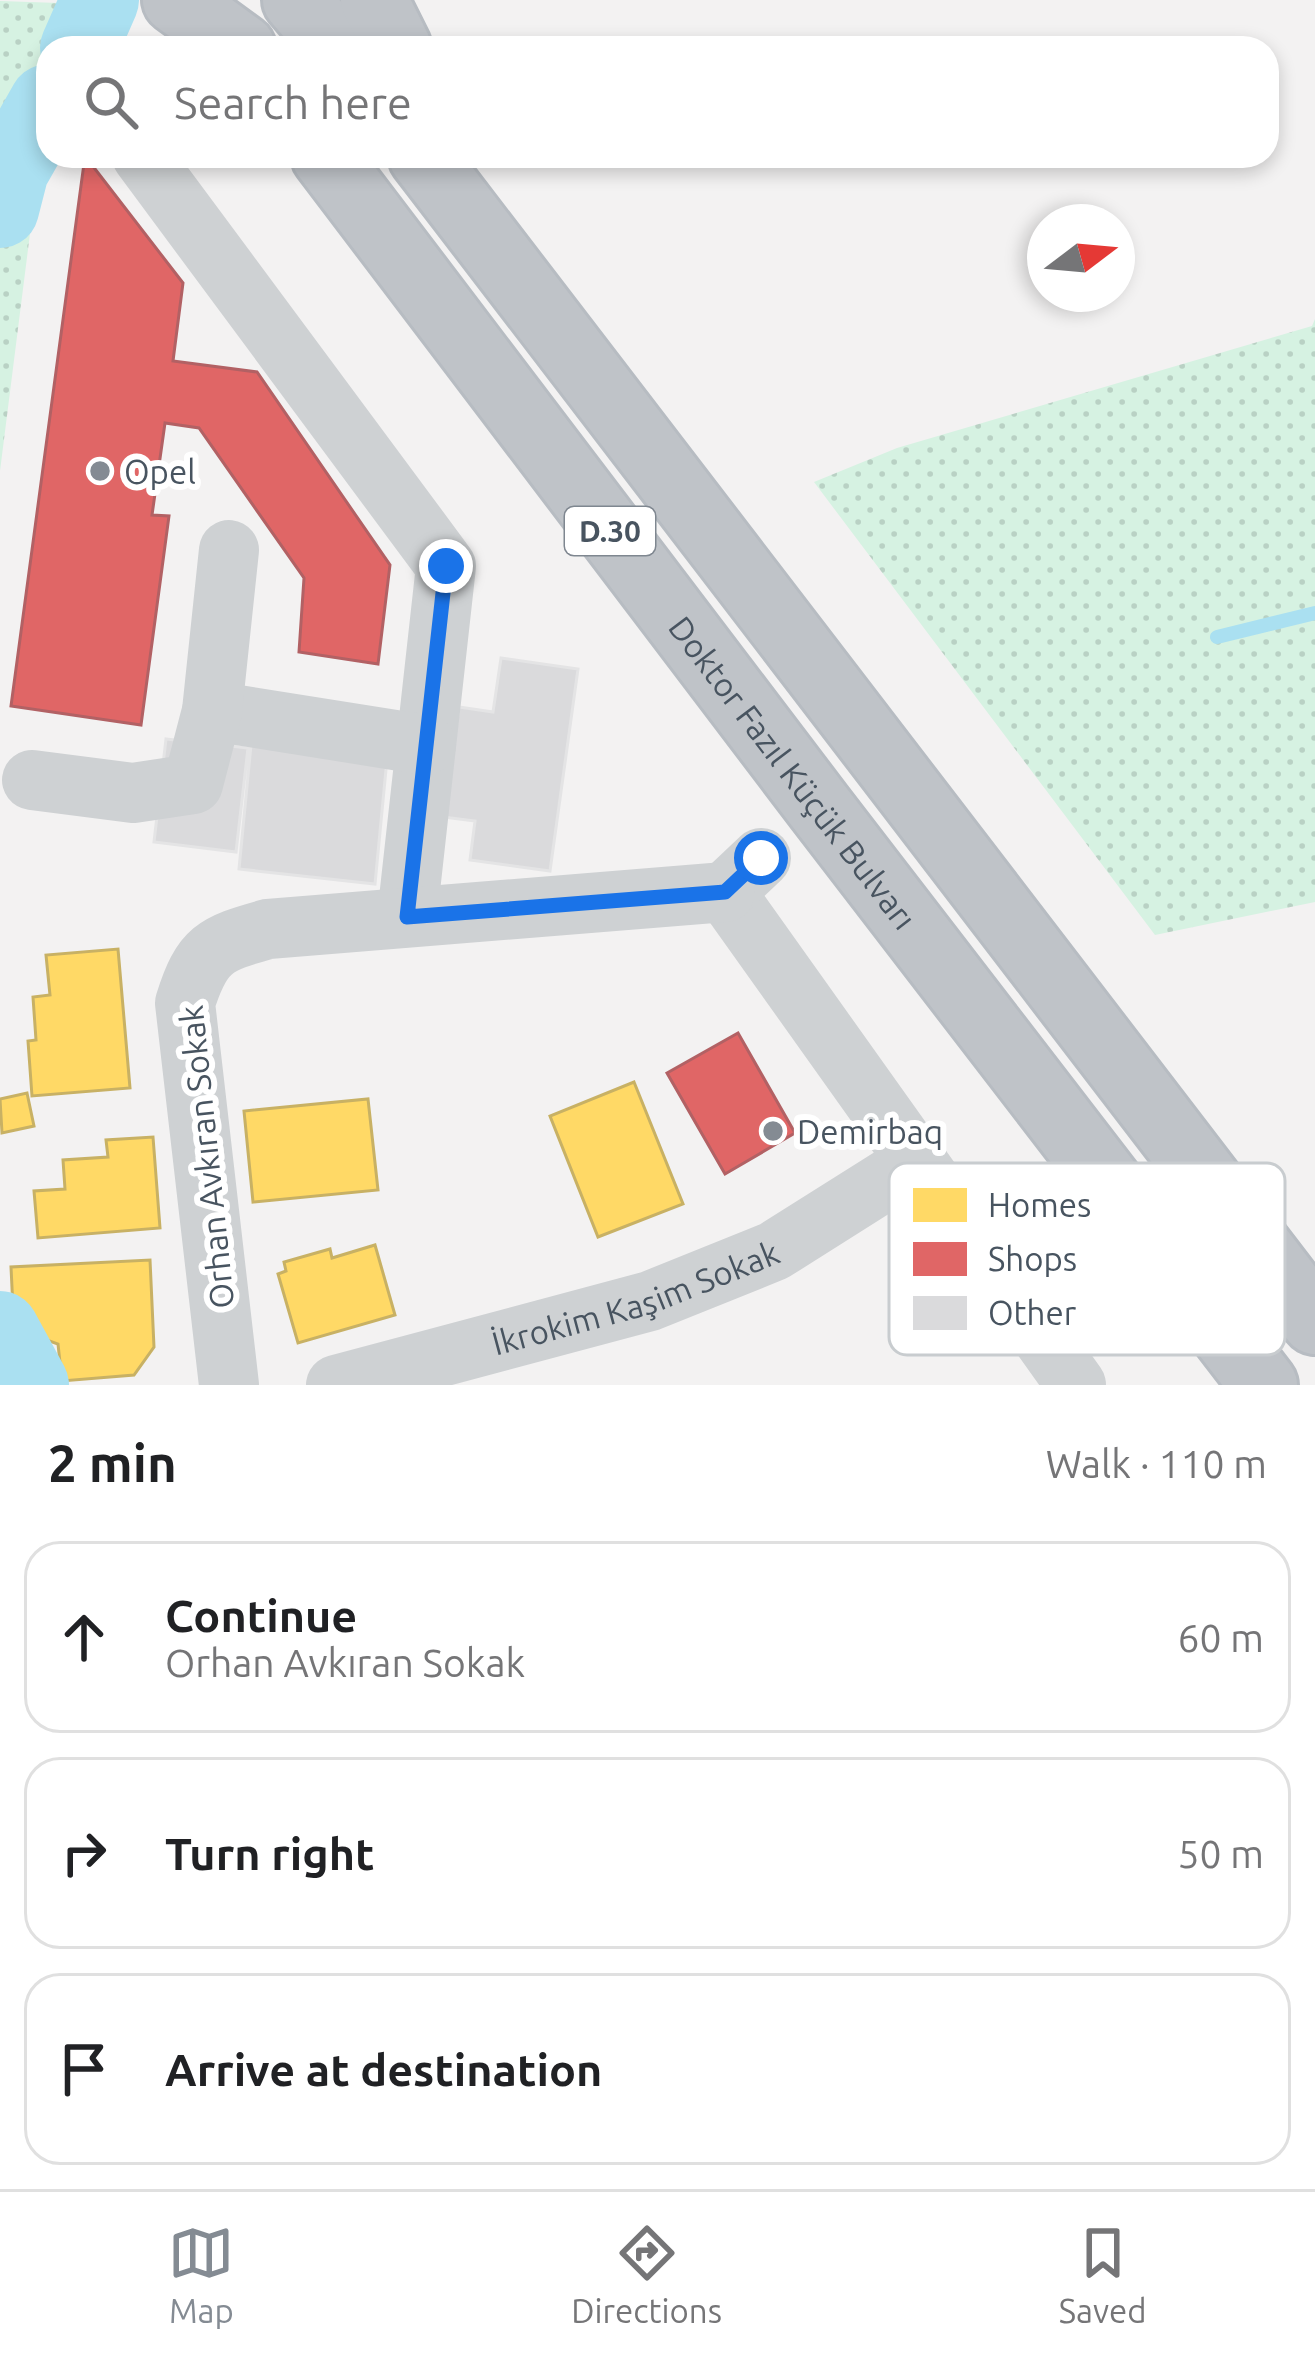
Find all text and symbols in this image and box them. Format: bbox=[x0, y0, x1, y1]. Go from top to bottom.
search box bbox=[36, 36, 1279, 168]
icon: search bbox=[78, 69, 144, 135]
text: Search here bbox=[174, 77, 412, 128]
north arrow bbox=[1027, 204, 1135, 312]
place label: Opel bbox=[124, 453, 196, 490]
marker: Opel bbox=[87, 458, 113, 484]
road number: D.30 bbox=[565, 507, 655, 555]
route end bbox=[419, 539, 473, 593]
street label: Doktor Fazıl Küçük Bulvarı bbox=[662, 609, 924, 936]
route start bbox=[734, 831, 788, 885]
street label: Orhan Avkıran Sokak bbox=[172, 1003, 240, 1311]
place label: Demirbaq bbox=[797, 1113, 943, 1150]
marker: Demirbaq bbox=[760, 1118, 786, 1144]
legend bbox=[889, 1163, 1285, 1355]
text: Homes bbox=[988, 1186, 1091, 1223]
street label: İkrokim Kaşim Sokak bbox=[488, 1232, 784, 1361]
text: Shops bbox=[988, 1240, 1077, 1277]
text: Other bbox=[988, 1294, 1077, 1331]
text: 2 min bbox=[48, 1434, 177, 1492]
text: Walk · 110 m bbox=[1046, 1442, 1267, 1485]
text: Continue bbox=[165, 1590, 357, 1641]
icon: ahead bbox=[51, 1604, 117, 1670]
text: 60 m bbox=[1177, 1616, 1264, 1659]
text: Orhan Avkıran Sokak bbox=[165, 1641, 525, 1684]
icon: right bbox=[51, 1820, 117, 1886]
text: Turn right bbox=[165, 1828, 374, 1879]
text: 50 m bbox=[1177, 1832, 1264, 1875]
icon: arrive bbox=[51, 2036, 117, 2102]
text: Arrive at destination bbox=[165, 2044, 602, 2095]
tab: Map bbox=[168, 2220, 234, 2329]
tab: Directions bbox=[571, 2220, 722, 2329]
tab: Saved bbox=[1059, 2220, 1147, 2329]

